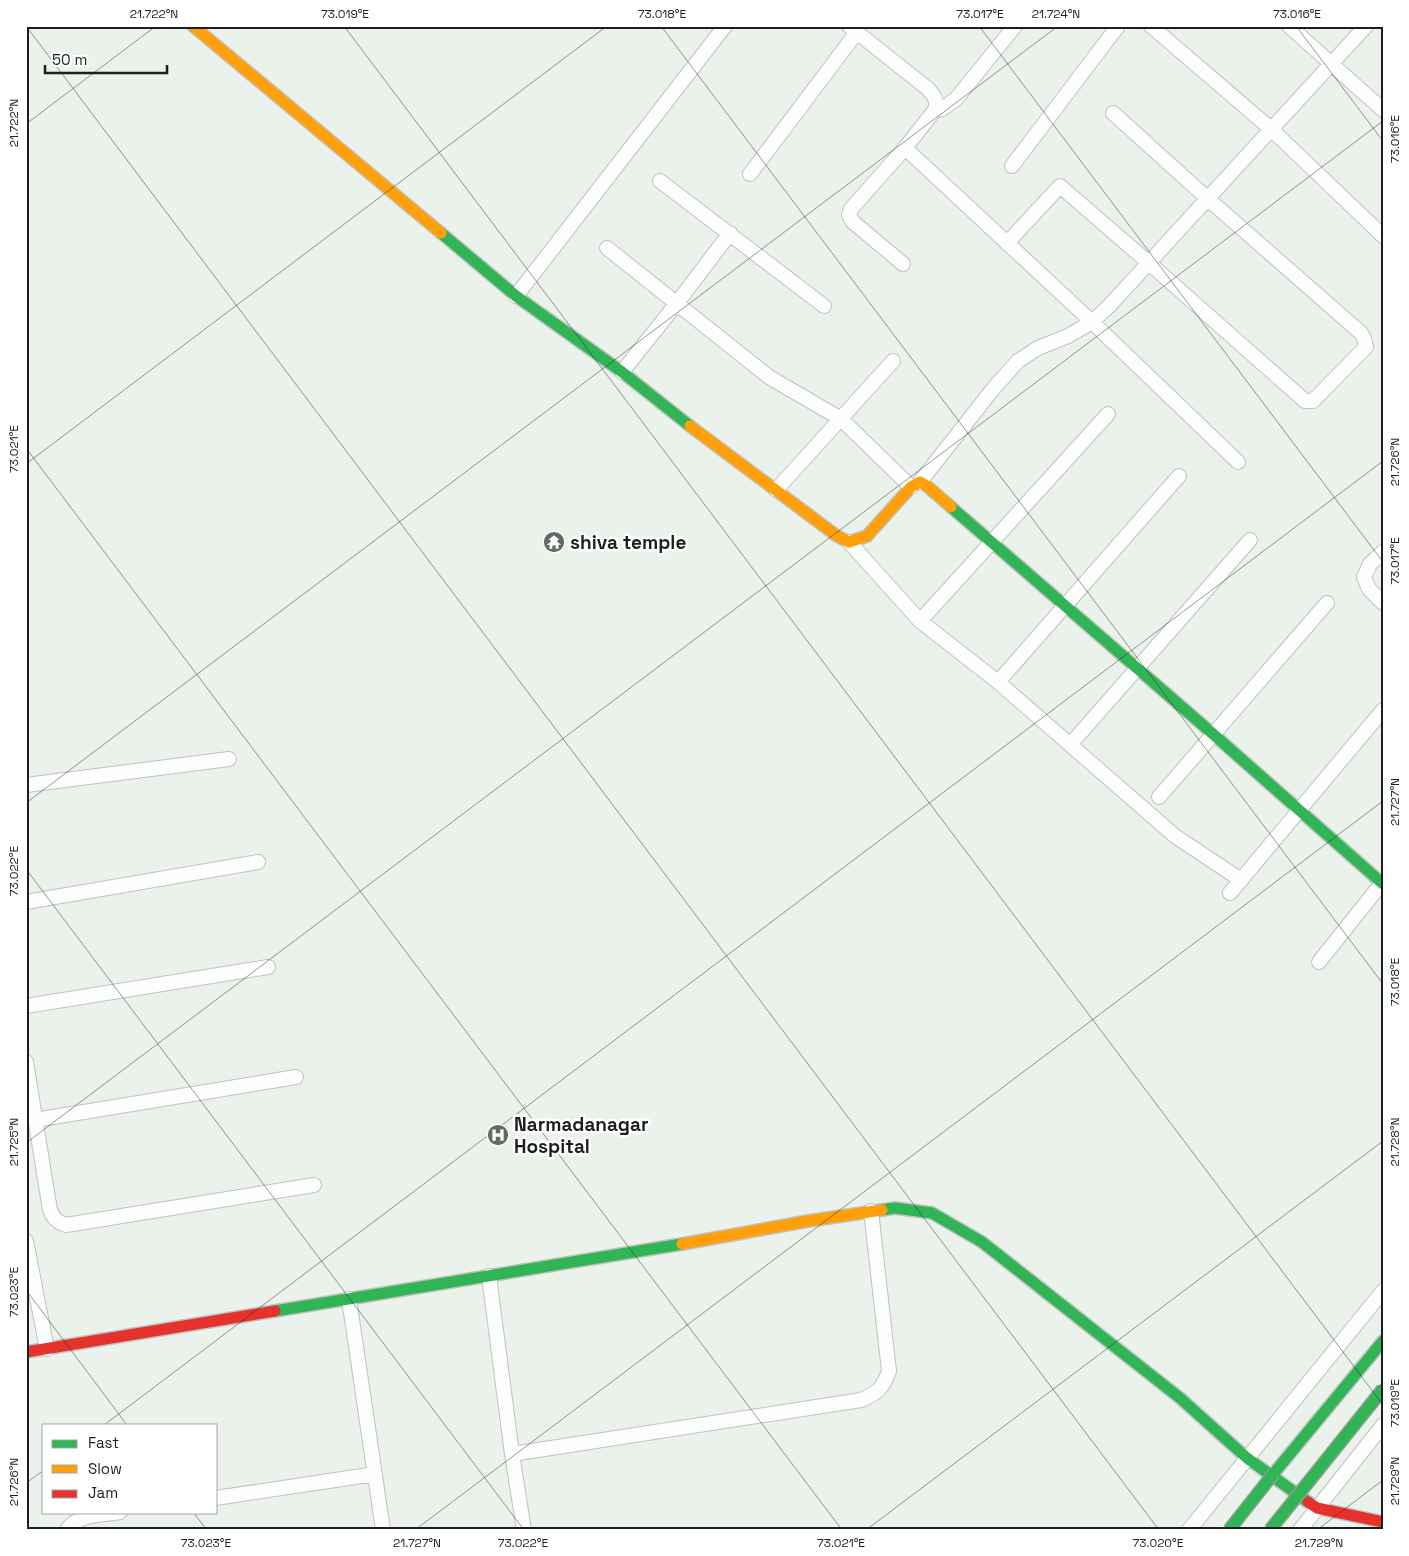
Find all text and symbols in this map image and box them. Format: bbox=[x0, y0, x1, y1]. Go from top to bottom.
text: 21.722°N bbox=[130, 6, 178, 22]
text: 73.019°E bbox=[321, 6, 369, 22]
text: 73.018°E bbox=[638, 6, 686, 22]
text: 73.017°E bbox=[956, 6, 1004, 22]
text: 21.724°N bbox=[1032, 6, 1080, 22]
text: 73.016°E bbox=[1273, 6, 1321, 22]
scale bar bbox=[45, 42, 168, 74]
text: 50 m bbox=[52, 50, 87, 69]
text: 21.722°N bbox=[6, 99, 22, 147]
text: 73.016°E bbox=[1387, 115, 1403, 163]
text: 73.021°E bbox=[6, 425, 22, 473]
text: 21.726°N bbox=[1387, 438, 1403, 486]
temple icon: shiva temple bbox=[542, 530, 566, 554]
place label: shiva temple bbox=[570, 530, 686, 555]
text: 73.017°E bbox=[1387, 537, 1403, 585]
text: 21.727°N bbox=[1387, 778, 1403, 826]
text: 73.022°E bbox=[6, 846, 22, 896]
text: 73.018°E bbox=[1387, 958, 1403, 1006]
place label: Narmadanagar Hospital bbox=[514, 1112, 648, 1159]
text: 21.725°N bbox=[6, 1118, 22, 1166]
text: 21.728°N bbox=[1387, 1118, 1403, 1166]
hospital icon: Narmadanagar Hospital bbox=[486, 1123, 510, 1147]
text: 73.023°E bbox=[6, 1267, 22, 1317]
text: 73.019°E bbox=[1387, 1379, 1403, 1427]
legend bbox=[42, 1424, 218, 1514]
text: Fast bbox=[88, 1433, 119, 1452]
text: 21.729°N bbox=[1387, 1457, 1403, 1505]
text: 21.726°N bbox=[6, 1458, 22, 1506]
text: Slow bbox=[88, 1459, 122, 1478]
text: Jam bbox=[88, 1483, 118, 1502]
text: 73.023°E bbox=[181, 1535, 231, 1551]
text: 21.727°N bbox=[393, 1535, 441, 1551]
text: 73.022°E bbox=[498, 1535, 548, 1551]
text: 73.021°E bbox=[817, 1535, 865, 1551]
text: 73.020°E bbox=[1133, 1535, 1184, 1551]
text: 21.729°N bbox=[1295, 1535, 1343, 1551]

